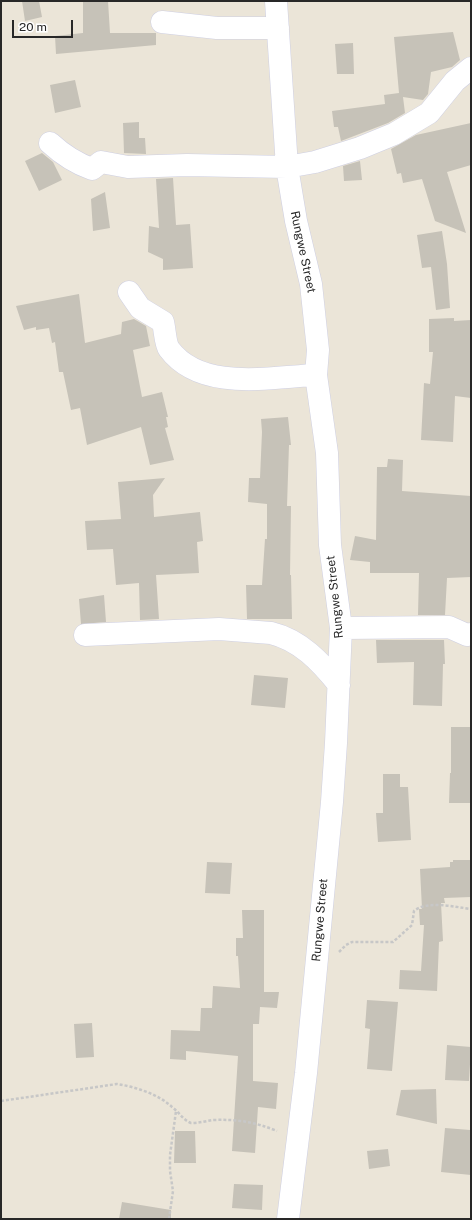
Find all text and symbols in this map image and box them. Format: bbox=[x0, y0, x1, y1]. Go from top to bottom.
scale bar bbox=[14, 12, 75, 38]
text: 20 m bbox=[19, 20, 47, 34]
street label: Rungwe Street bbox=[287, 210, 319, 294]
street label: Rungwe Street bbox=[323, 555, 347, 639]
street label: Rungwe Street bbox=[309, 878, 331, 962]

